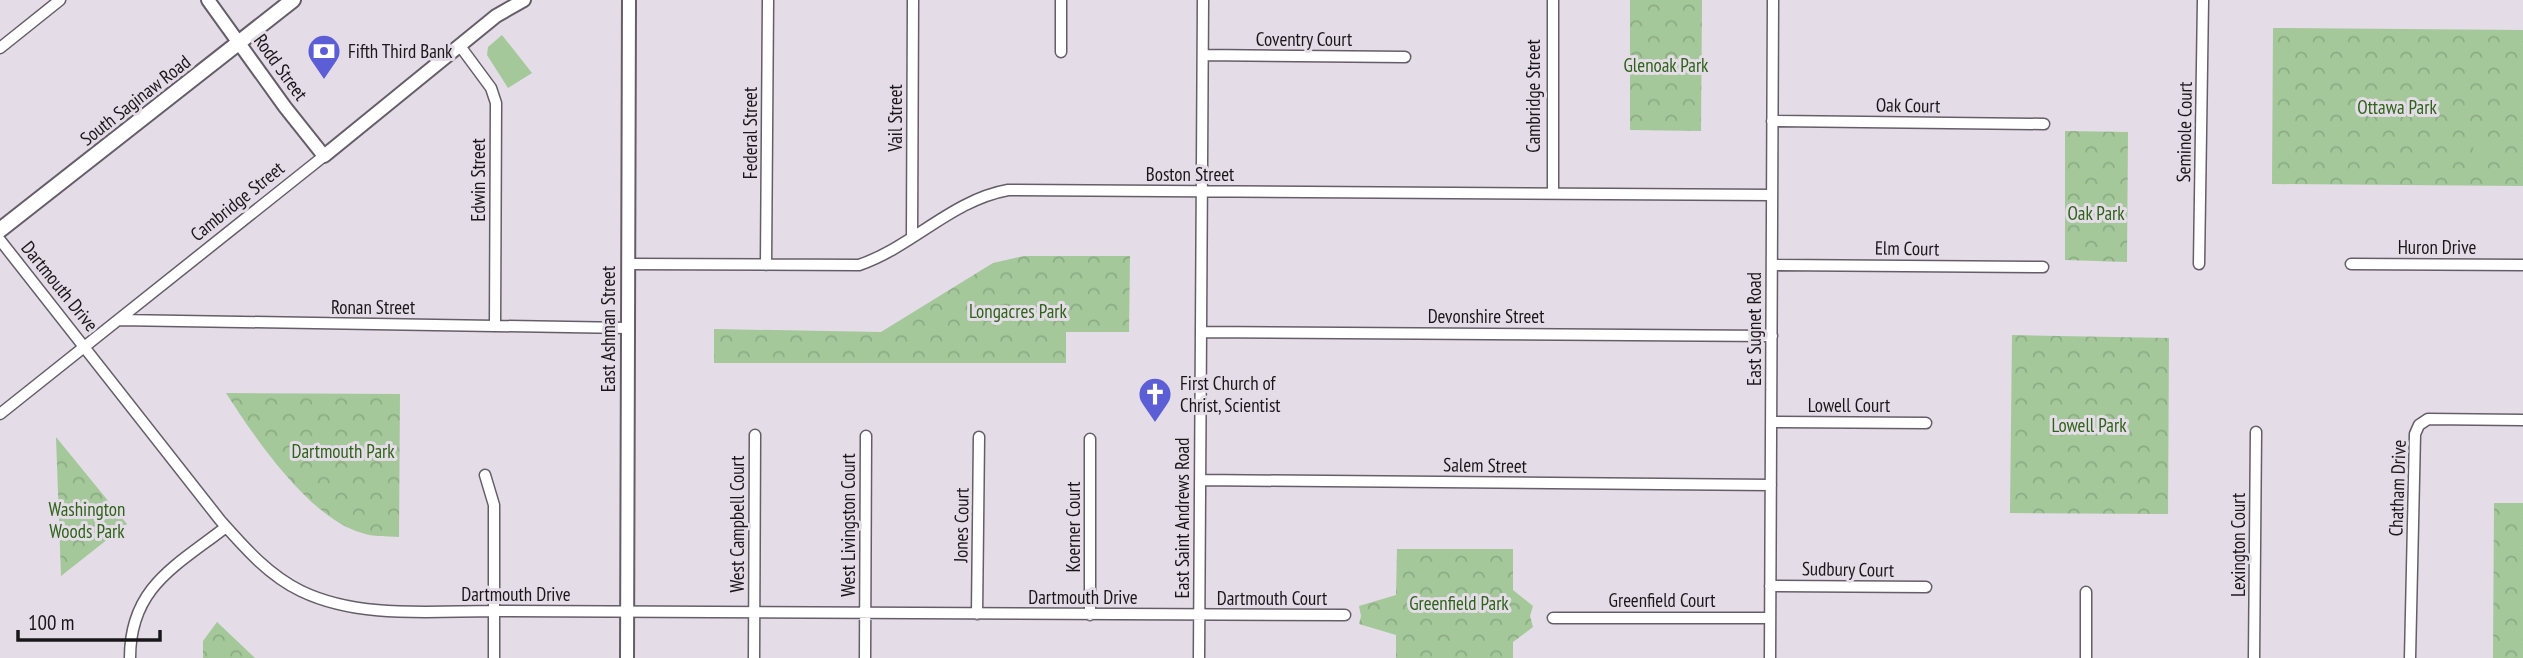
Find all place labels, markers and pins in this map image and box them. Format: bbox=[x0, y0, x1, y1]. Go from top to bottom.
bank icon: Fifth Third Bank bbox=[305, 32, 343, 81]
place label: Fifth Third Bank bbox=[348, 39, 453, 63]
place label: First Church of Christ, Scientist bbox=[1180, 371, 1281, 417]
church icon: First Church of Christ, Scientist bbox=[1136, 375, 1174, 424]

